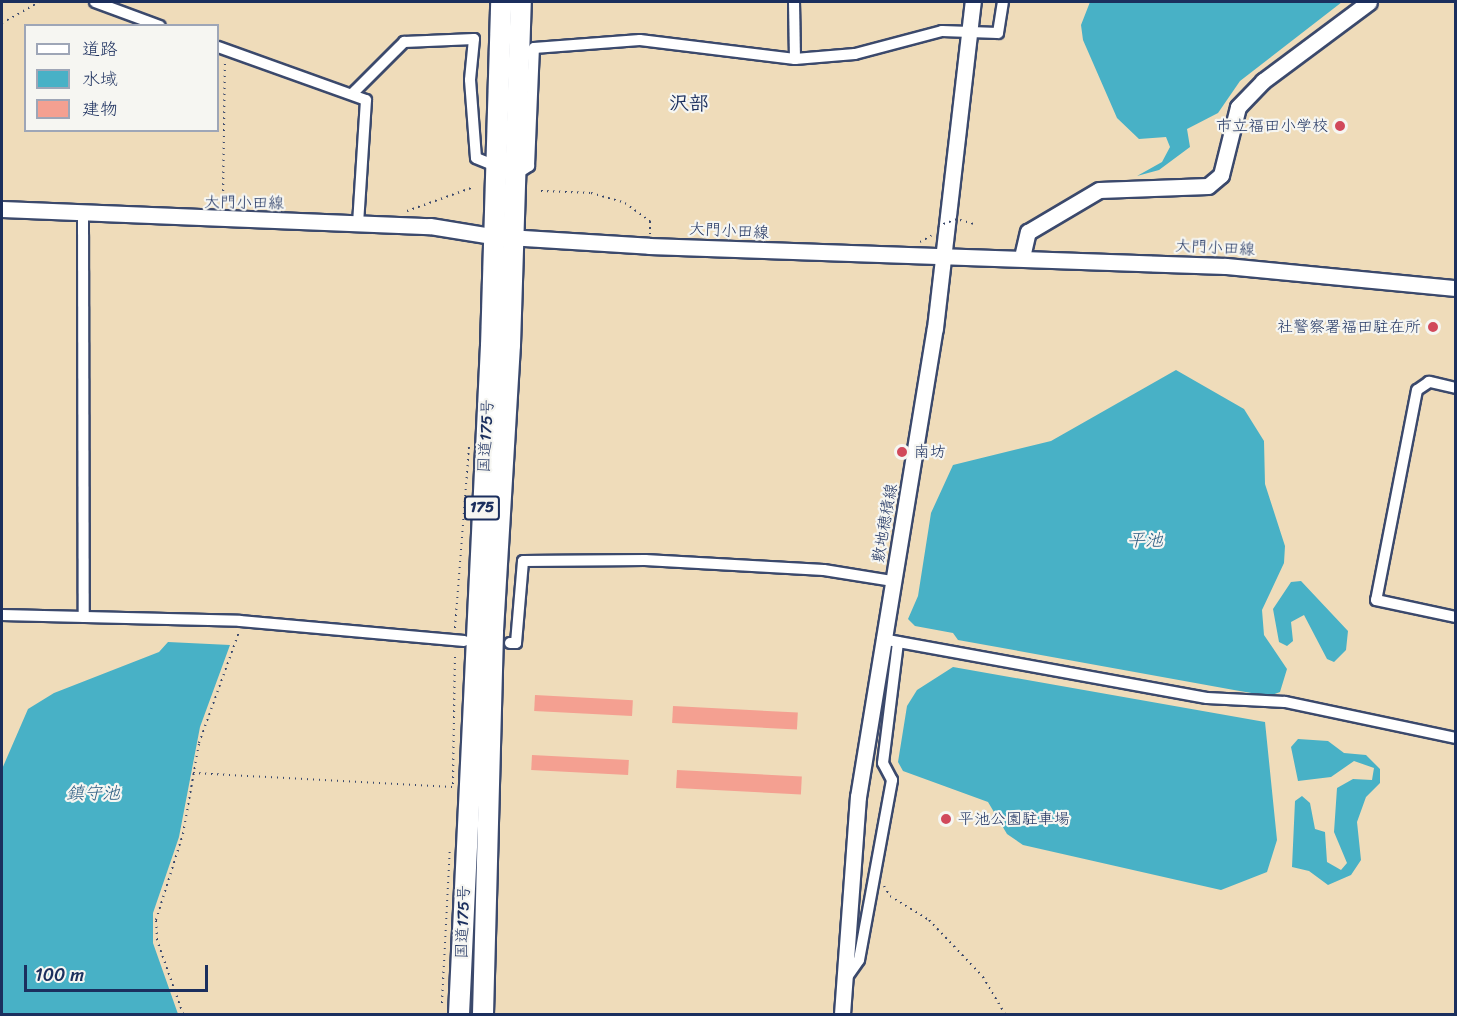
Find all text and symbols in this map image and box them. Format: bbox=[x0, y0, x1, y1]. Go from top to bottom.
legend bbox=[24, 24, 219, 132]
text: 道路 bbox=[82, 33, 118, 65]
text: 水域 bbox=[82, 63, 118, 95]
district label: 沢部 bbox=[669, 91, 709, 115]
text: 建物 bbox=[82, 93, 118, 125]
place label: 市立福田小学校 bbox=[1216, 116, 1328, 136]
marker: 市立福田小学校 bbox=[1333, 119, 1347, 133]
street label: 大門小田線 bbox=[204, 193, 284, 213]
street label: 大門小田線 bbox=[689, 219, 769, 243]
street label: 大門小田線 bbox=[1175, 236, 1255, 260]
place label: 社警察署福田駐在所 bbox=[1277, 317, 1421, 337]
marker: 社警察署福田駐在所 bbox=[1426, 320, 1440, 334]
street label: 国道175号 bbox=[474, 399, 498, 473]
place label: 南坊 bbox=[914, 442, 946, 462]
marker: 南坊 bbox=[895, 445, 909, 459]
street label: 敷地穂積線 bbox=[869, 482, 901, 564]
road number: 175 bbox=[462, 496, 502, 520]
water label: 平池 bbox=[1127, 529, 1163, 551]
water label: 鎮守池 bbox=[66, 782, 120, 804]
place label: 平池公園駐車場 bbox=[958, 809, 1070, 829]
marker: 平池公園駐車場 bbox=[939, 812, 953, 826]
street label: 国道175号 bbox=[452, 885, 474, 959]
scale bar bbox=[27, 953, 212, 991]
text: 100 m bbox=[35, 959, 84, 991]

